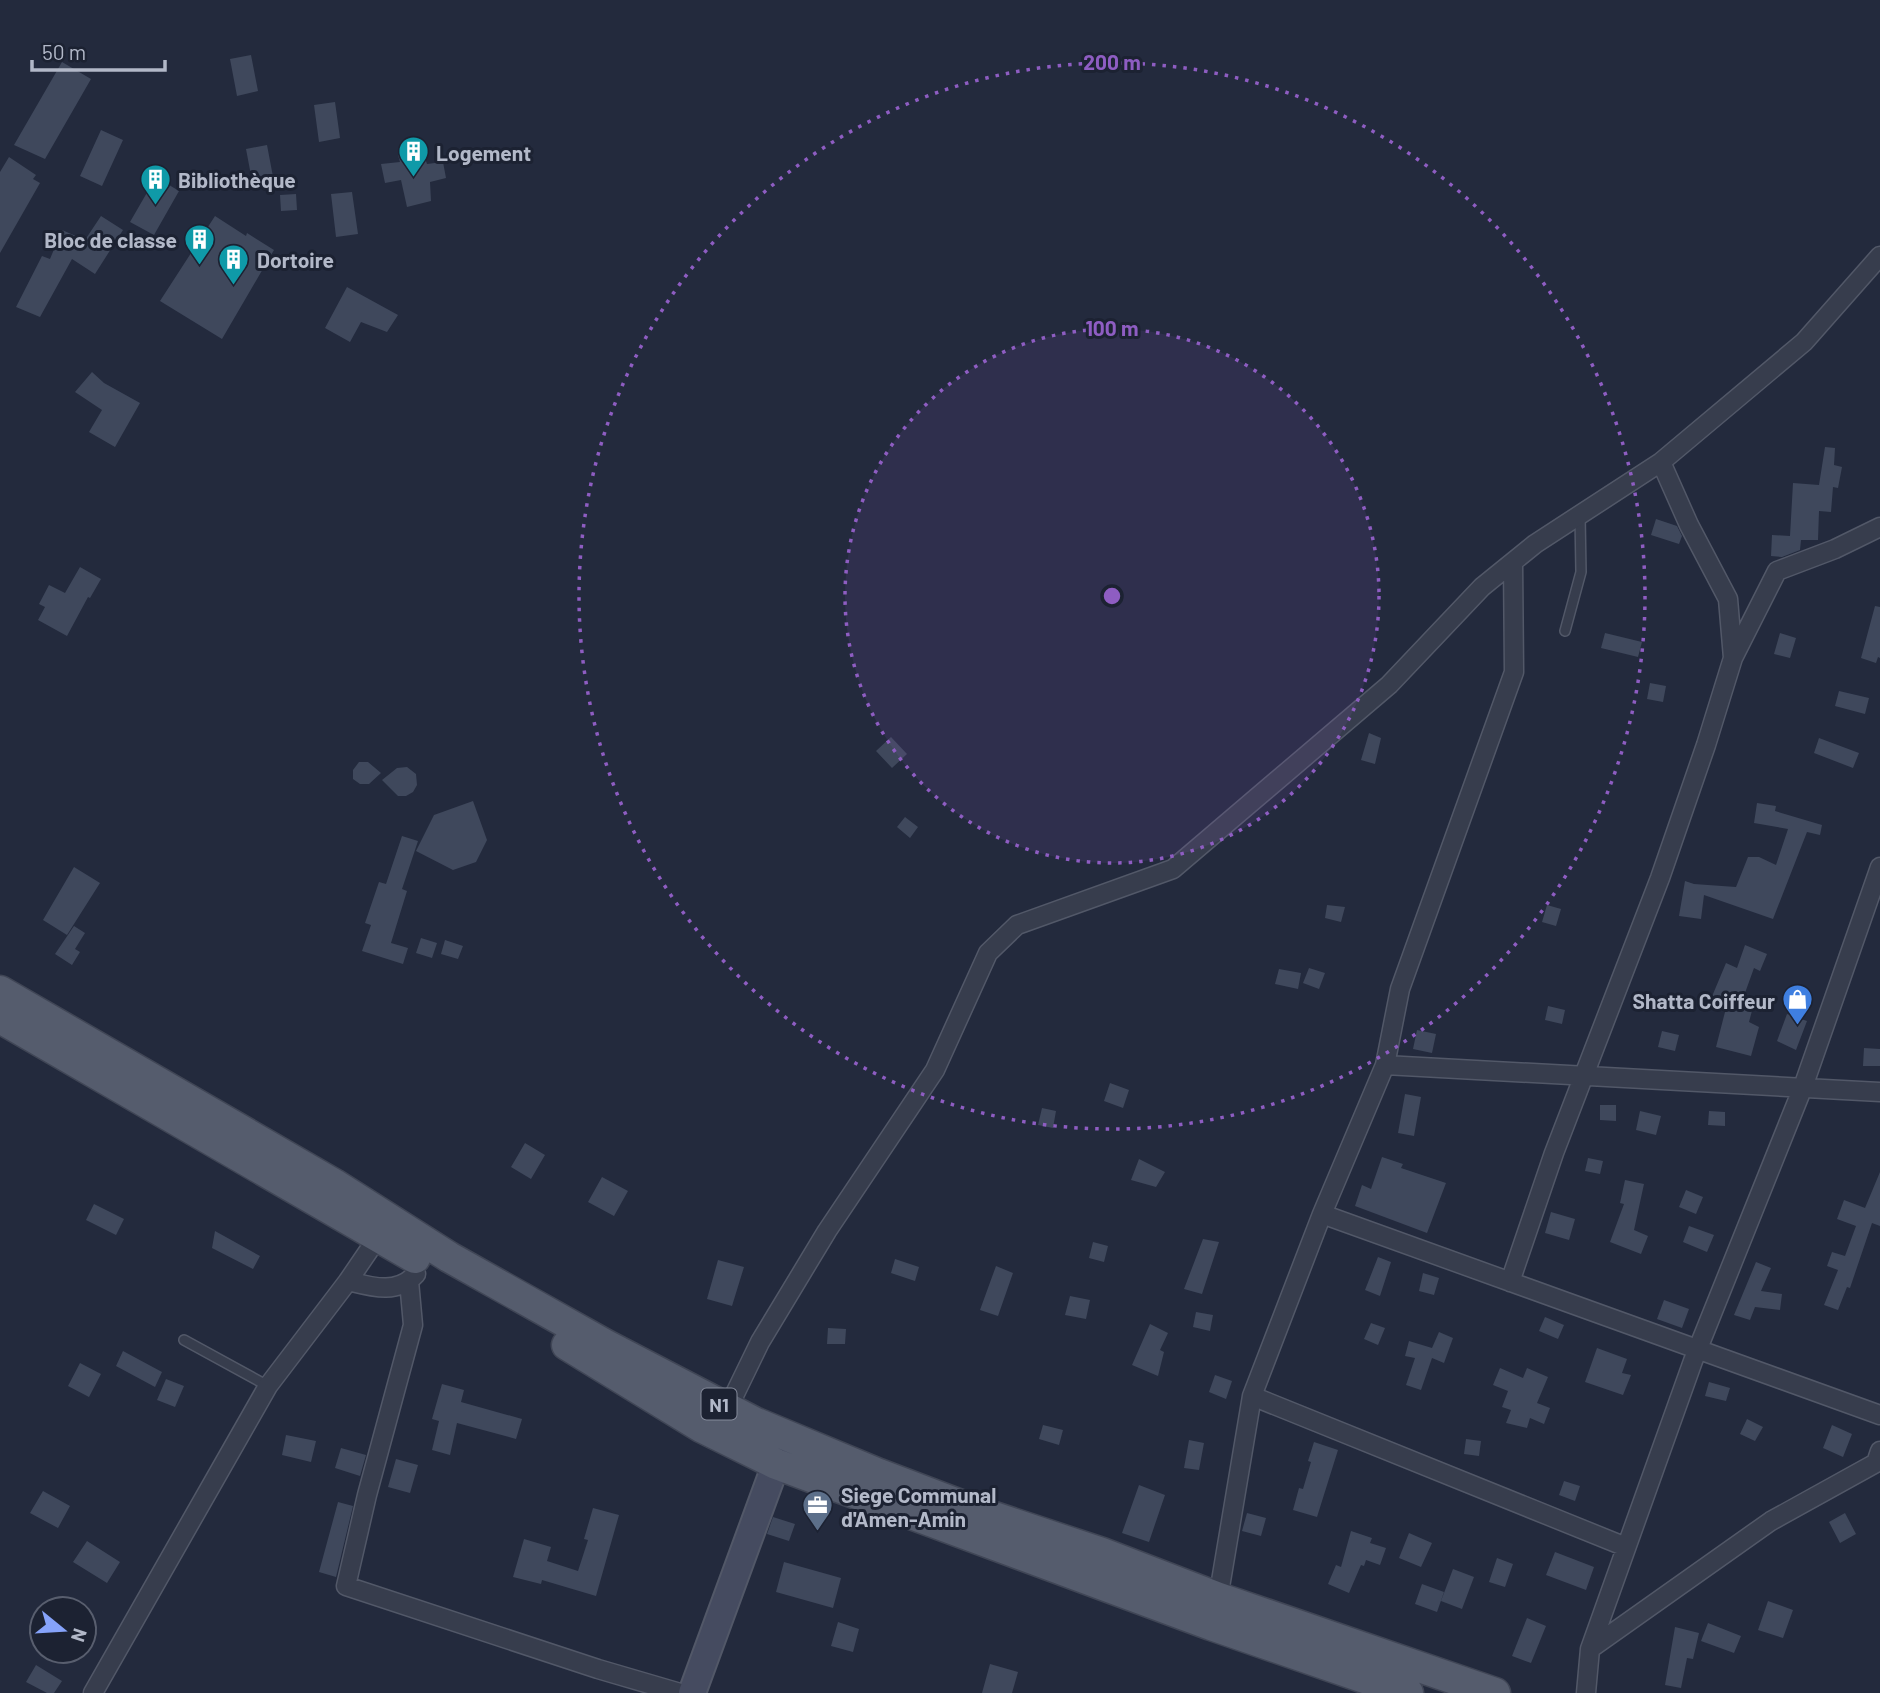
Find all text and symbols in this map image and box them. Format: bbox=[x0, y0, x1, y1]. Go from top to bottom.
scale bar bbox=[32, 28, 164, 72]
text: 50 m bbox=[42, 39, 86, 64]
text: 200 m bbox=[1083, 49, 1141, 74]
building icon: Logement bbox=[396, 135, 430, 179]
place label: Logement bbox=[436, 140, 531, 165]
building icon: Bibliothèque bbox=[138, 162, 172, 206]
place label: Bibliothèque bbox=[178, 167, 296, 192]
building icon: Bloc de classe bbox=[183, 222, 217, 266]
place label: Bloc de classe bbox=[44, 227, 177, 252]
building icon: Dortoire bbox=[217, 242, 251, 286]
place label: Dortoire bbox=[257, 247, 334, 272]
text: 100 m bbox=[1085, 315, 1139, 340]
centre of rings bbox=[1100, 584, 1124, 608]
shop icon: Shatta Coiffeur bbox=[1781, 983, 1815, 1027]
place label: Shatta Coiffeur bbox=[1633, 988, 1775, 1013]
road number: N1 bbox=[702, 1388, 736, 1420]
place label: Siege Communal d'Amen-Amin bbox=[841, 1482, 996, 1531]
office icon: Siege Communal d'Amen-Amin bbox=[801, 1489, 835, 1533]
north arrow bbox=[28, 1595, 98, 1665]
text: N bbox=[67, 1626, 93, 1645]

